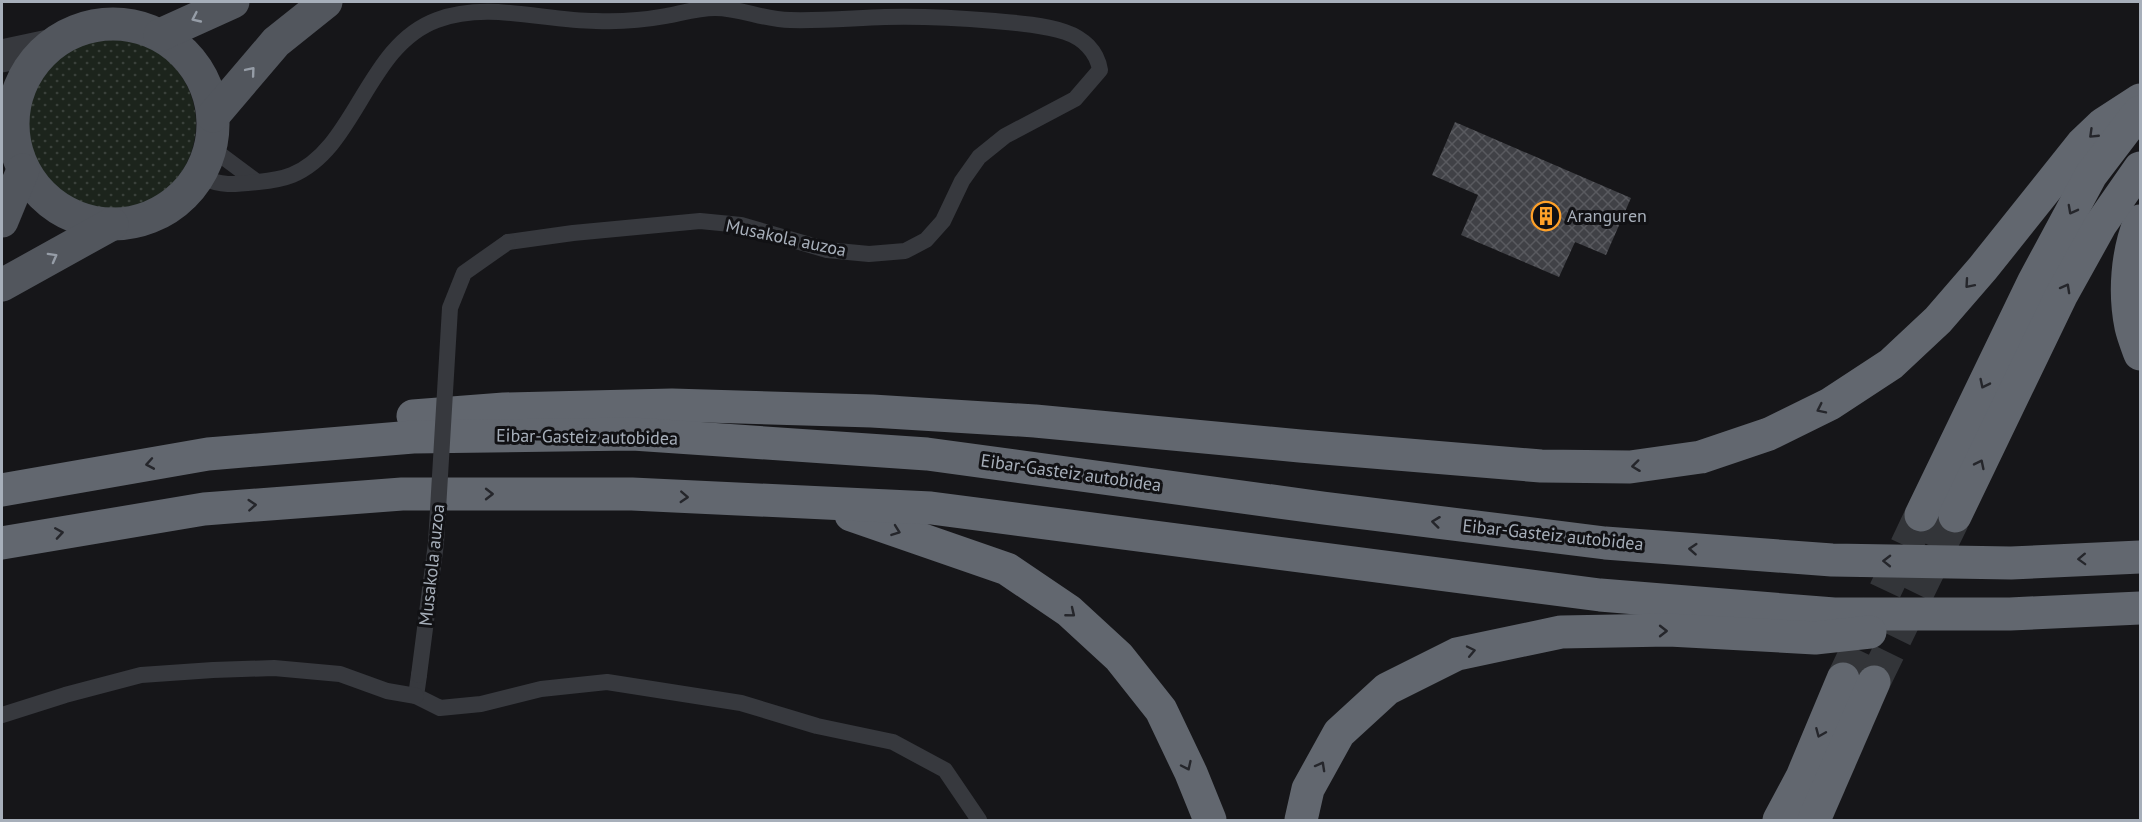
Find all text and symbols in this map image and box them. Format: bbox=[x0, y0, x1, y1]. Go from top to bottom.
one-way arrow bbox=[192, 11, 203, 23]
one-way arrow bbox=[244, 67, 255, 78]
one-way arrow bbox=[2089, 126, 2100, 137]
building icon: Aranguren bbox=[1530, 200, 1562, 232]
place label: Aranguren bbox=[1567, 204, 1647, 227]
one-way arrow bbox=[2068, 204, 2079, 214]
street label: Musakola auzoa bbox=[724, 214, 848, 261]
one-way arrow bbox=[47, 253, 57, 264]
one-way arrow bbox=[1965, 277, 1976, 288]
one-way arrow bbox=[2058, 284, 2070, 294]
one-way arrow bbox=[1980, 378, 1991, 389]
one-way arrow bbox=[1816, 401, 1827, 413]
street label: Eibar-Gasteiz autobidea bbox=[496, 423, 678, 450]
street label: Eibar-Gasteiz autobidea bbox=[979, 448, 1163, 497]
one-way arrow bbox=[146, 458, 155, 470]
one-way arrow bbox=[1632, 459, 1641, 472]
one-way arrow bbox=[1973, 459, 1985, 470]
one-way arrow bbox=[484, 488, 493, 500]
one-way arrow bbox=[679, 490, 688, 503]
one-way arrow bbox=[248, 499, 257, 512]
street label: Musakola auzoa bbox=[414, 503, 449, 627]
street label: Eibar-Gasteiz autobidea bbox=[1461, 514, 1645, 555]
one-way arrow bbox=[1432, 516, 1441, 528]
one-way arrow bbox=[890, 523, 901, 536]
one-way arrow bbox=[54, 527, 64, 540]
one-way arrow bbox=[1688, 543, 1697, 556]
one-way arrow bbox=[2078, 553, 2087, 566]
one-way arrow bbox=[1883, 555, 1892, 567]
one-way arrow bbox=[1064, 606, 1075, 617]
one-way arrow bbox=[1659, 625, 1668, 637]
one-way arrow bbox=[1465, 646, 1475, 659]
one-way arrow bbox=[1815, 727, 1827, 738]
one-way arrow bbox=[1180, 760, 1192, 771]
one-way arrow bbox=[1314, 762, 1325, 772]

